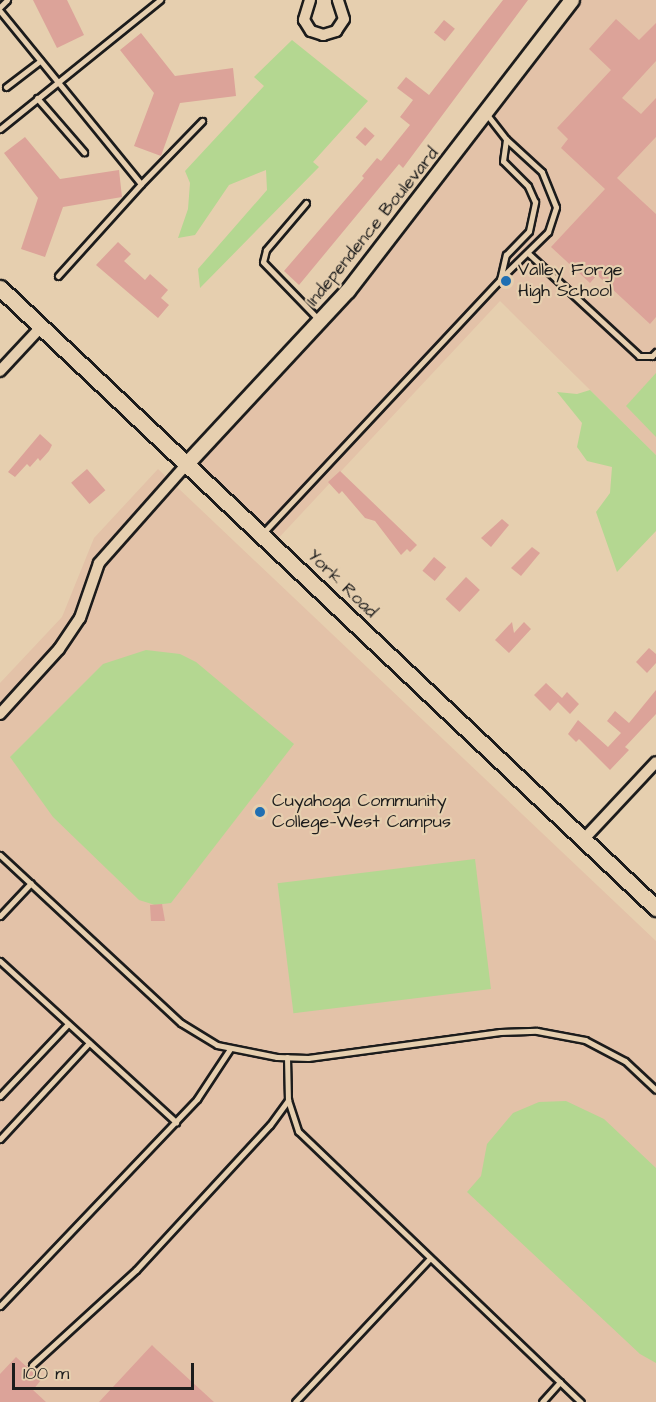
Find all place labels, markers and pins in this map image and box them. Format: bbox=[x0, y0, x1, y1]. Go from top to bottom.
place label: Valley Forge High School bbox=[518, 260, 622, 302]
marker: Valley Forge High School bbox=[499, 274, 513, 288]
place label: Cuyahoga Community College—West Campus bbox=[272, 791, 451, 834]
marker: Cuyahoga Community College—West Campus bbox=[253, 805, 267, 819]

